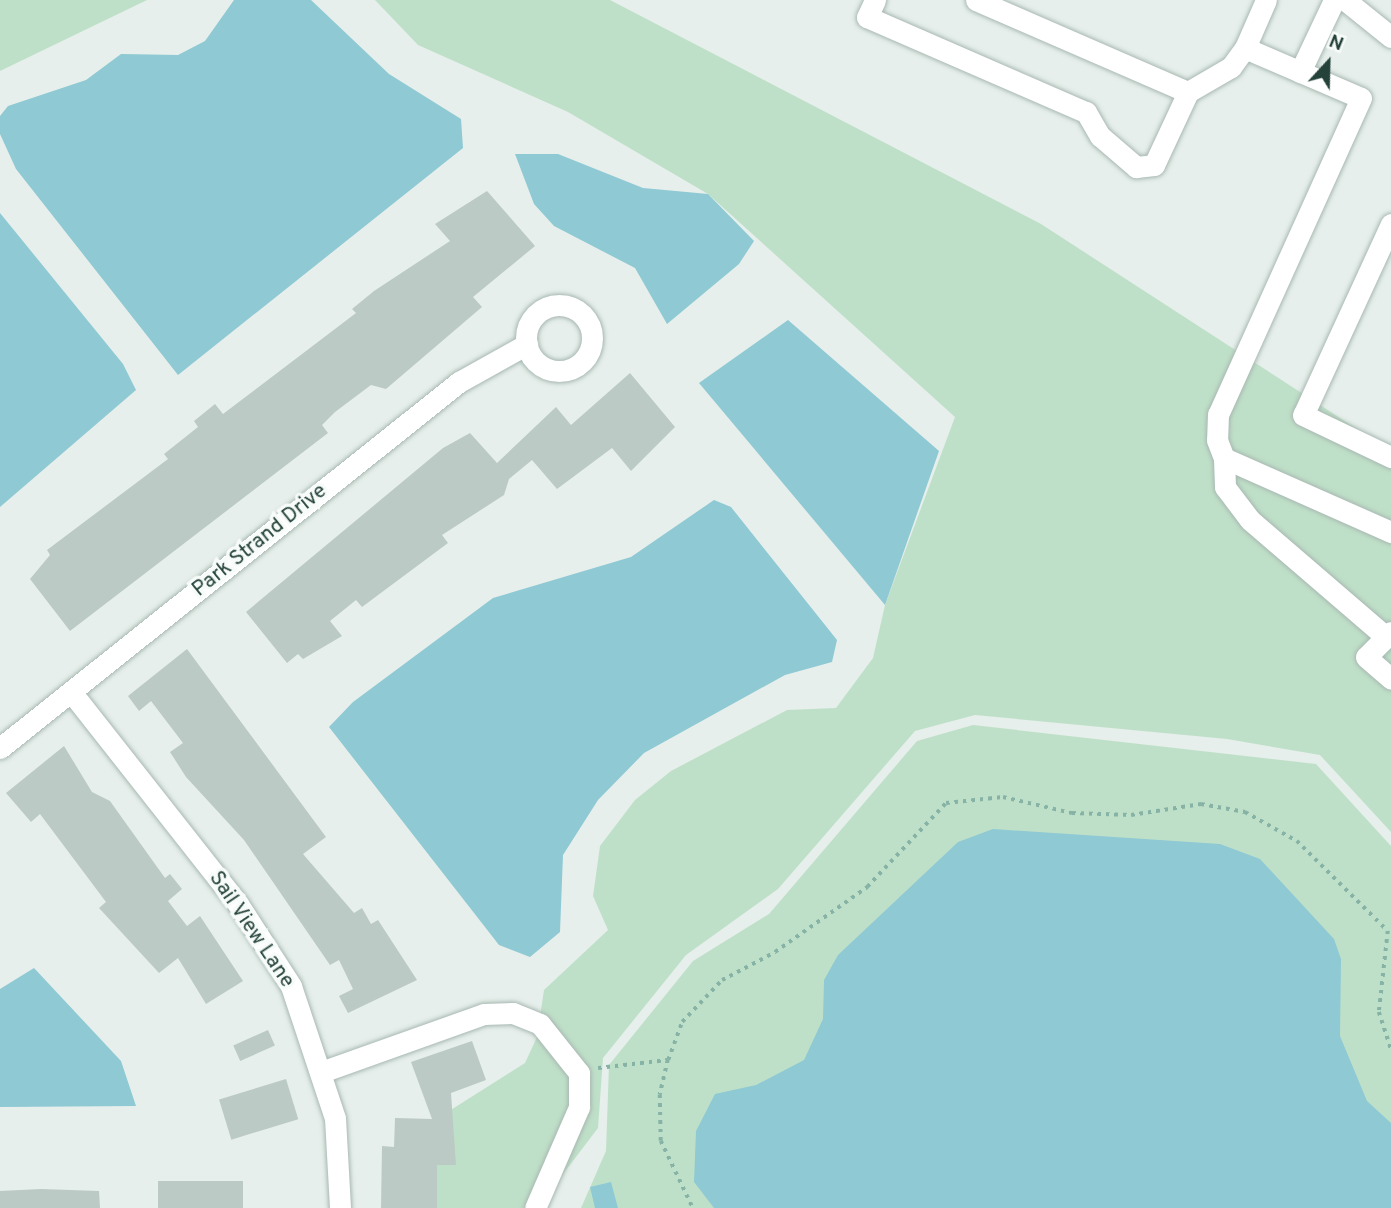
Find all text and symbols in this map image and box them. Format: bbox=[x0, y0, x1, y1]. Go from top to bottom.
north arrow bbox=[1293, 28, 1363, 98]
text: N bbox=[1325, 30, 1347, 57]
street label: Park Strand Drive bbox=[188, 479, 332, 603]
street label: Sail View Lane bbox=[203, 867, 299, 993]

